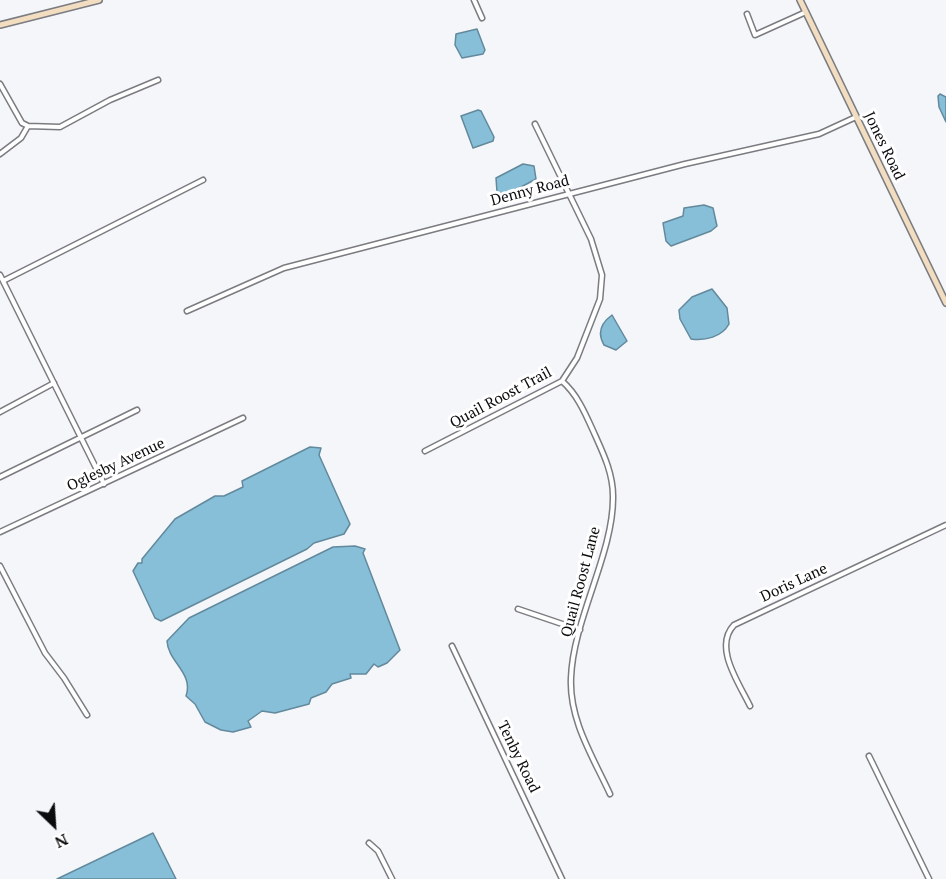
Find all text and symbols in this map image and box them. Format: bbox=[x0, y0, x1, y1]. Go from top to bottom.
street label: Jones Road bbox=[860, 109, 908, 183]
street label: Denny Road bbox=[489, 172, 571, 210]
street label: Quail Roost Trail bbox=[447, 364, 555, 432]
street label: Oglesby Avenue bbox=[64, 434, 168, 496]
street label: Quail Roost Lane bbox=[558, 525, 604, 639]
street label: Doris Lane bbox=[758, 560, 830, 606]
street label: Tenby Road bbox=[493, 718, 543, 796]
north arrow bbox=[24, 795, 84, 855]
text: N bbox=[51, 829, 72, 854]

